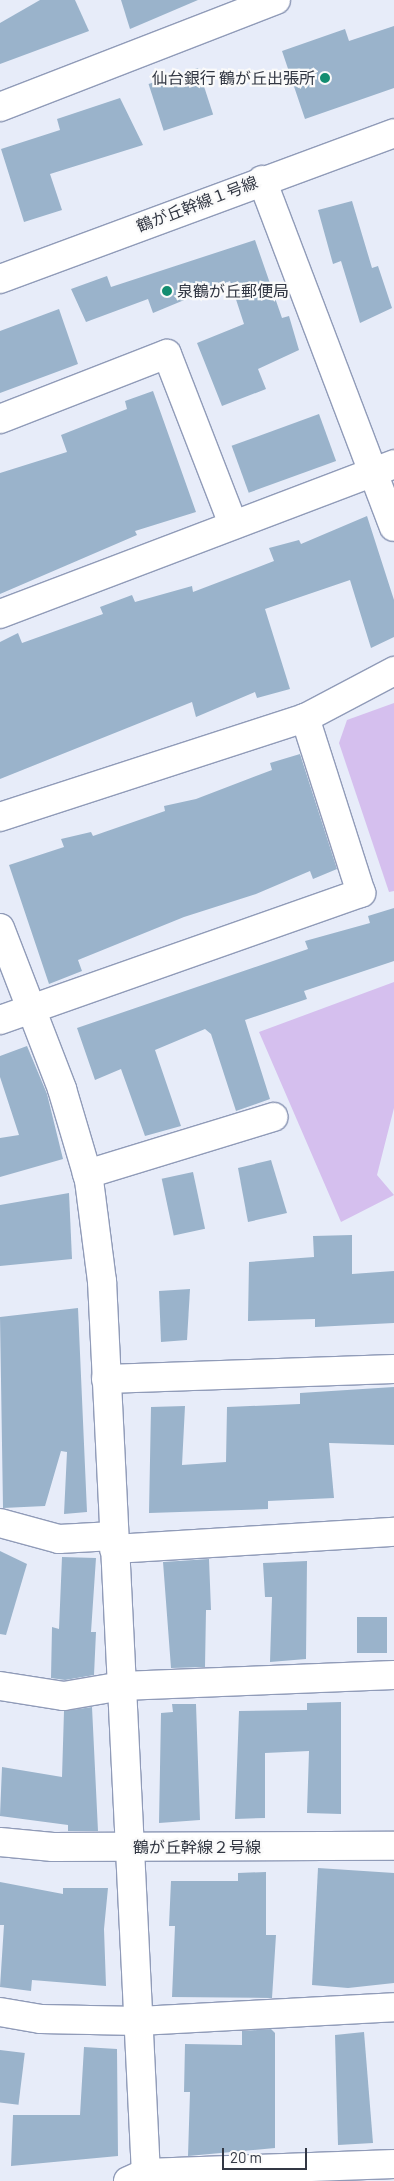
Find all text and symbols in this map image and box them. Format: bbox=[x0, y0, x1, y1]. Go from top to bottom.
place label: 仙台銀行 鶴が丘出張所 bbox=[152, 68, 315, 88]
marker: 仙台銀行 鶴が丘出張所 bbox=[319, 72, 331, 84]
street label: 鶴が丘幹線１号線 bbox=[134, 172, 260, 236]
place label: 泉鶴が丘郵便局 bbox=[177, 281, 289, 301]
marker: 泉鶴が丘郵便局 bbox=[161, 285, 173, 297]
street label: 鶴が丘幹線２号線 bbox=[133, 1837, 261, 1857]
scale bar bbox=[224, 2138, 309, 2170]
text: 20 m bbox=[230, 2148, 262, 2166]

